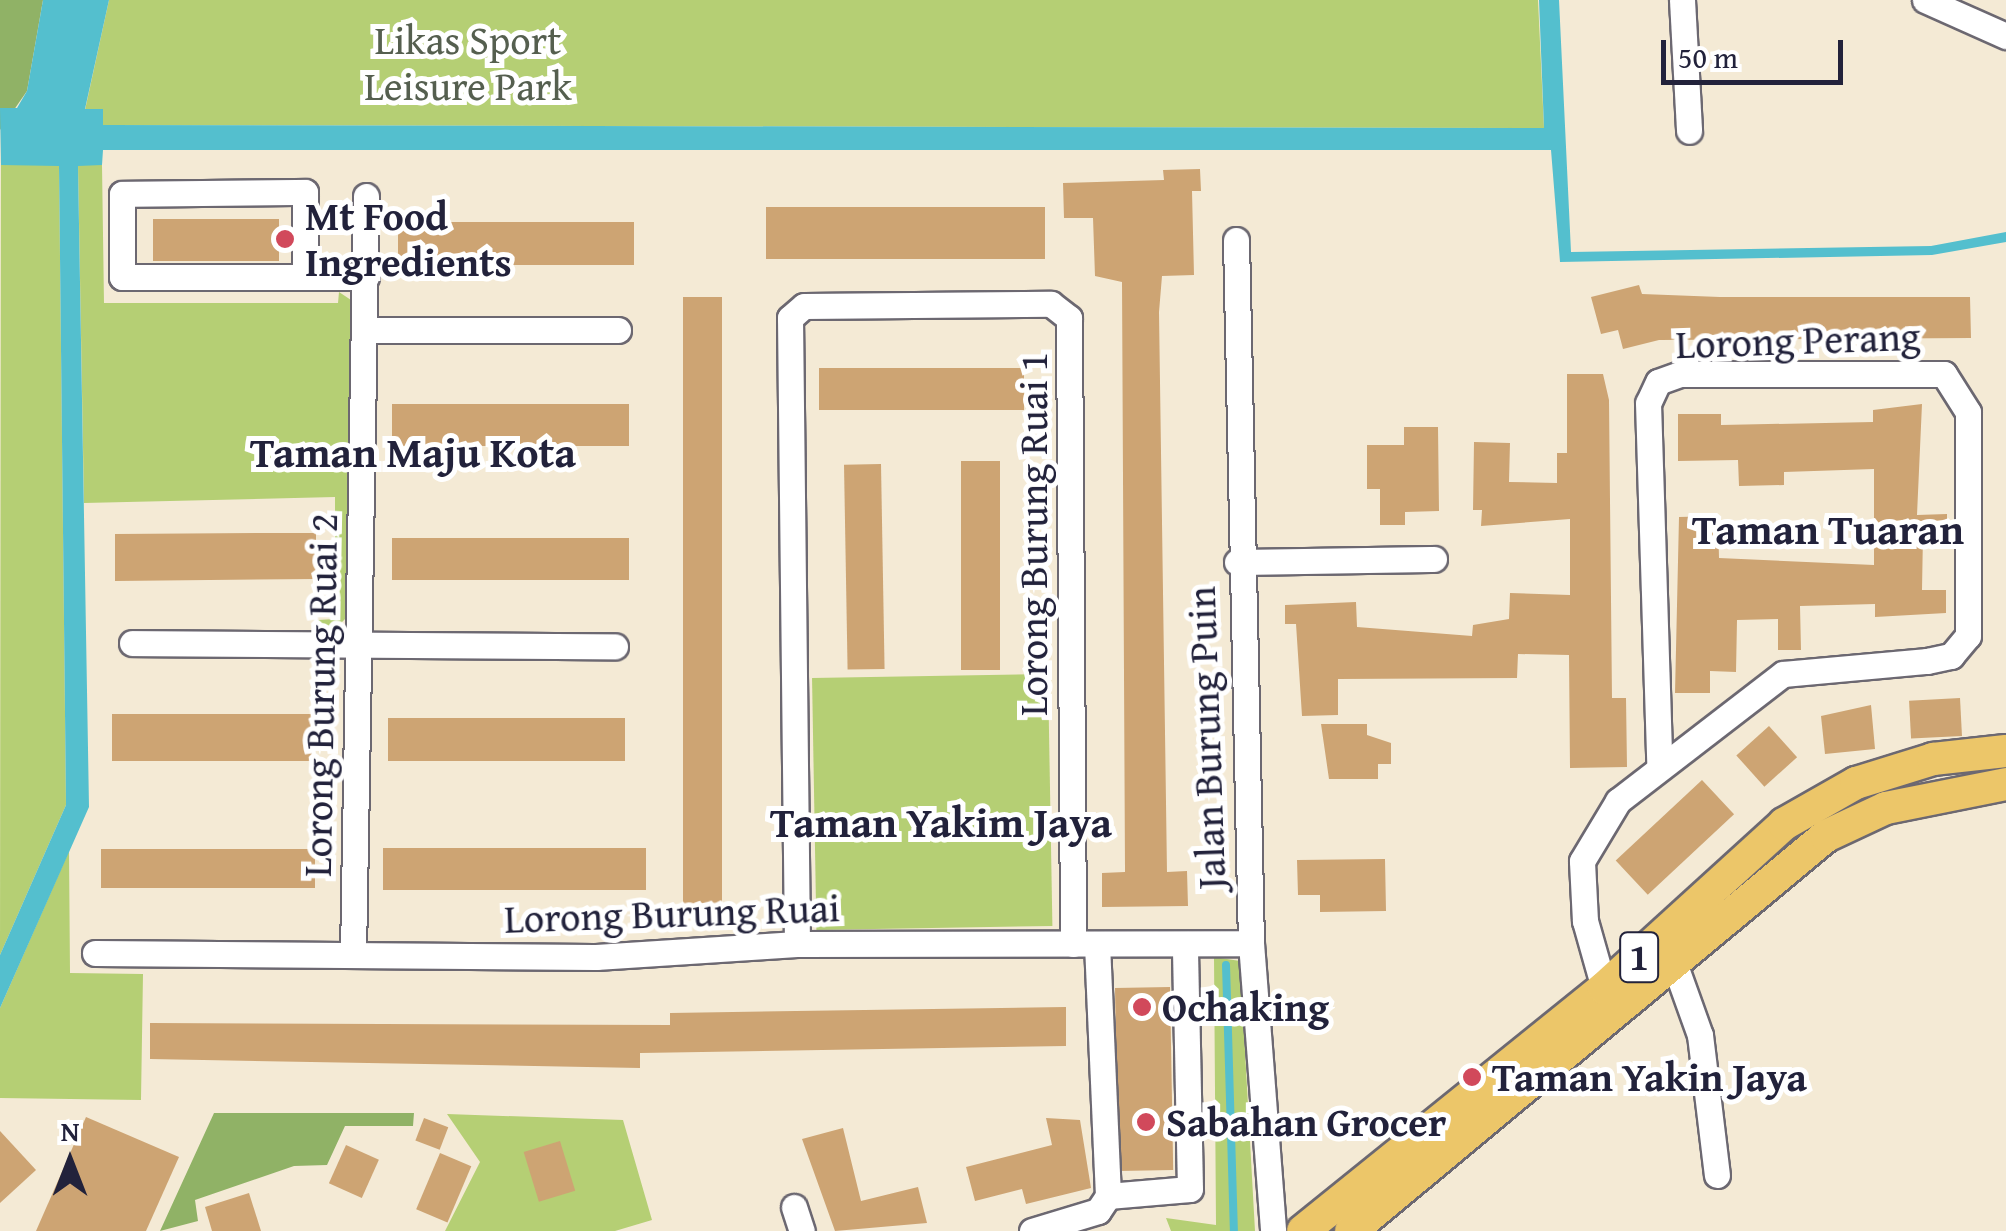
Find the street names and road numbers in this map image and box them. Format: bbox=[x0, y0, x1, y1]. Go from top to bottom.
street label: Lorong Perang bbox=[1675, 312, 1921, 368]
street label: Lorong Burung Ruai 1 bbox=[1009, 352, 1057, 716]
street label: Lorong Burung Ruai 2 bbox=[293, 513, 347, 877]
street label: Jalan Burung Puin bbox=[1177, 586, 1235, 890]
street label: Lorong Burung Ruai bbox=[503, 883, 841, 943]
road number: 1 bbox=[1619, 924, 1659, 990]

